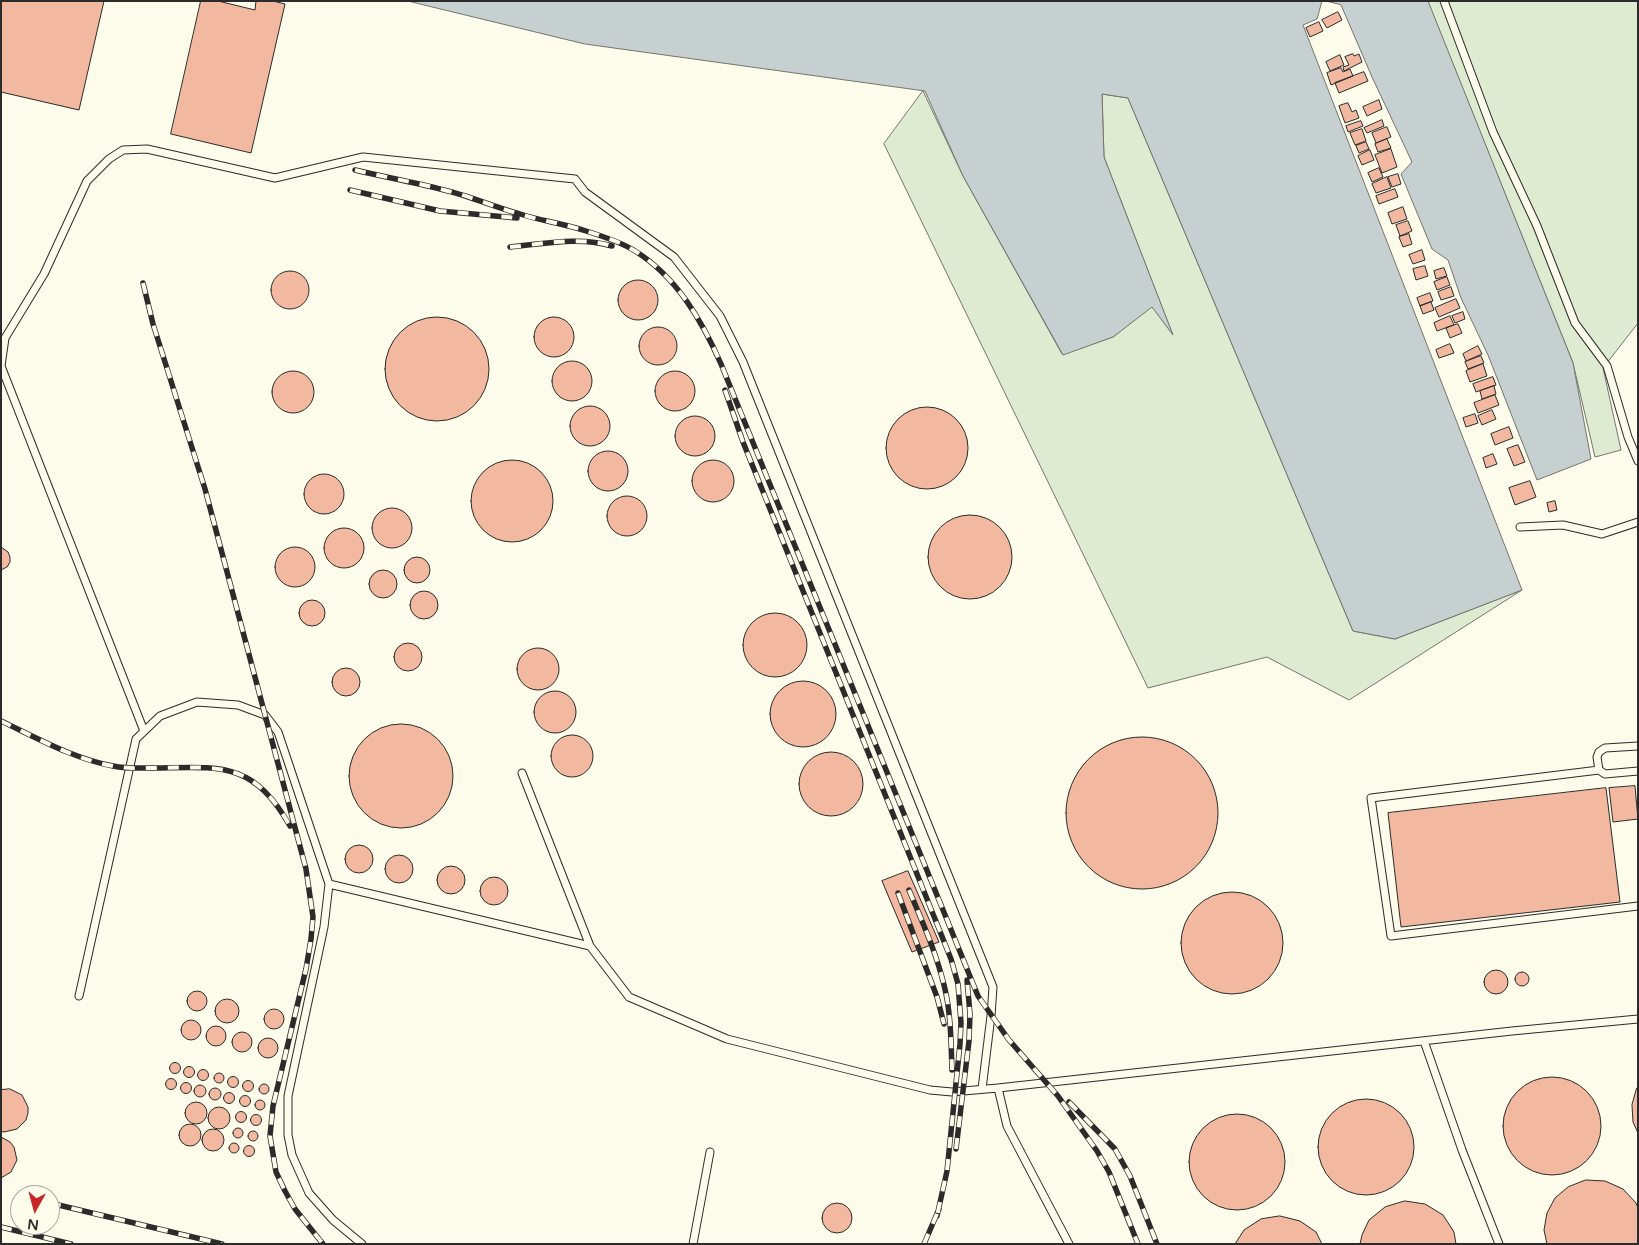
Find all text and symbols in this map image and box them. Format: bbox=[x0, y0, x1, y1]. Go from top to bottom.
north arrow bbox=[10, 1185, 60, 1235]
text: N bbox=[27, 1215, 40, 1234]

